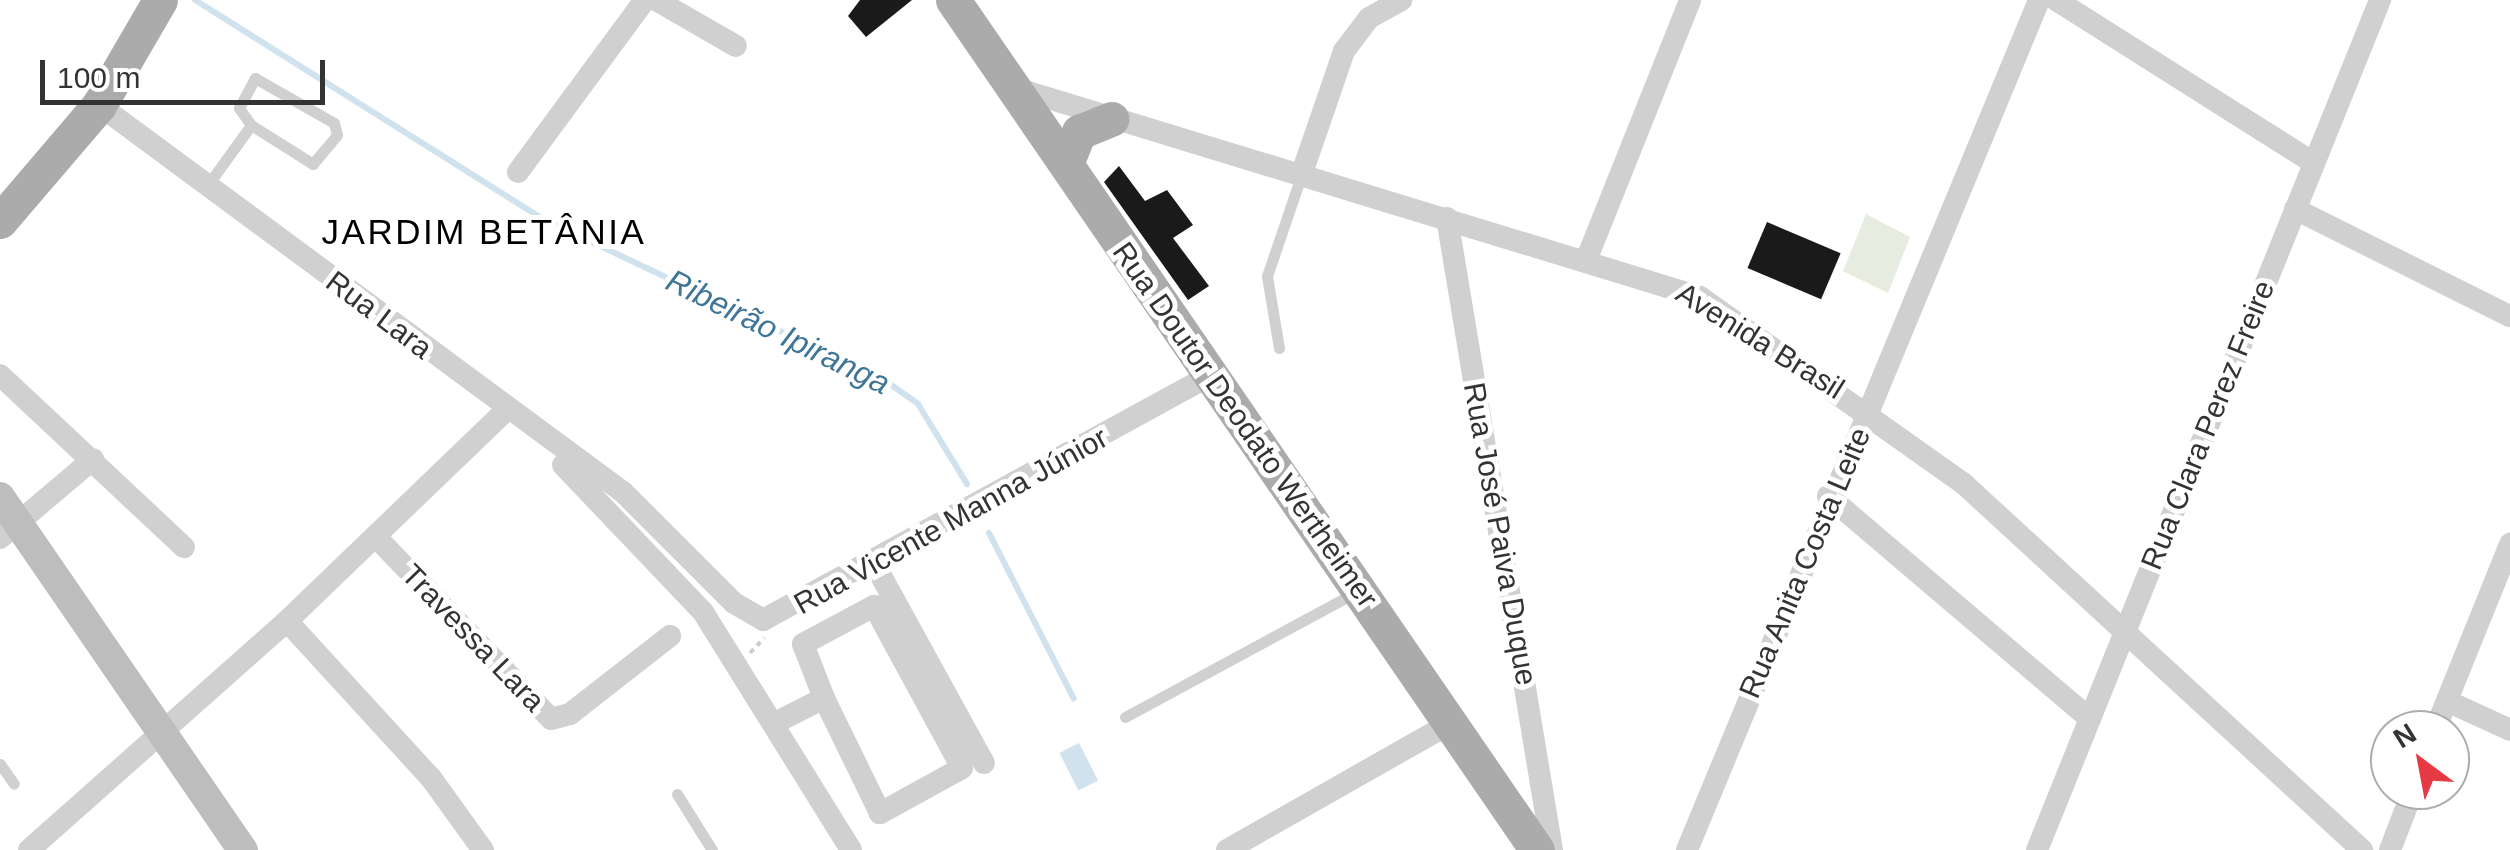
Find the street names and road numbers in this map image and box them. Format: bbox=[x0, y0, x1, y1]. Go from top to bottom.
street label: Rua Doutor Deodato Wertheimer bbox=[1105, 235, 1385, 615]
street label: Rua Lara bbox=[319, 263, 439, 367]
street label: Avenida Brasil bbox=[1669, 275, 1851, 407]
street label: Rua Clara Perez Freire bbox=[2134, 275, 2282, 575]
street label: Rua José Paiva Duque bbox=[1456, 380, 1544, 688]
street label: Rua Vicente Manna Júnior bbox=[788, 420, 1114, 622]
street label: Rua Anita Costa Leite bbox=[1731, 422, 1879, 704]
street label: Travessa Lara bbox=[394, 557, 552, 719]

